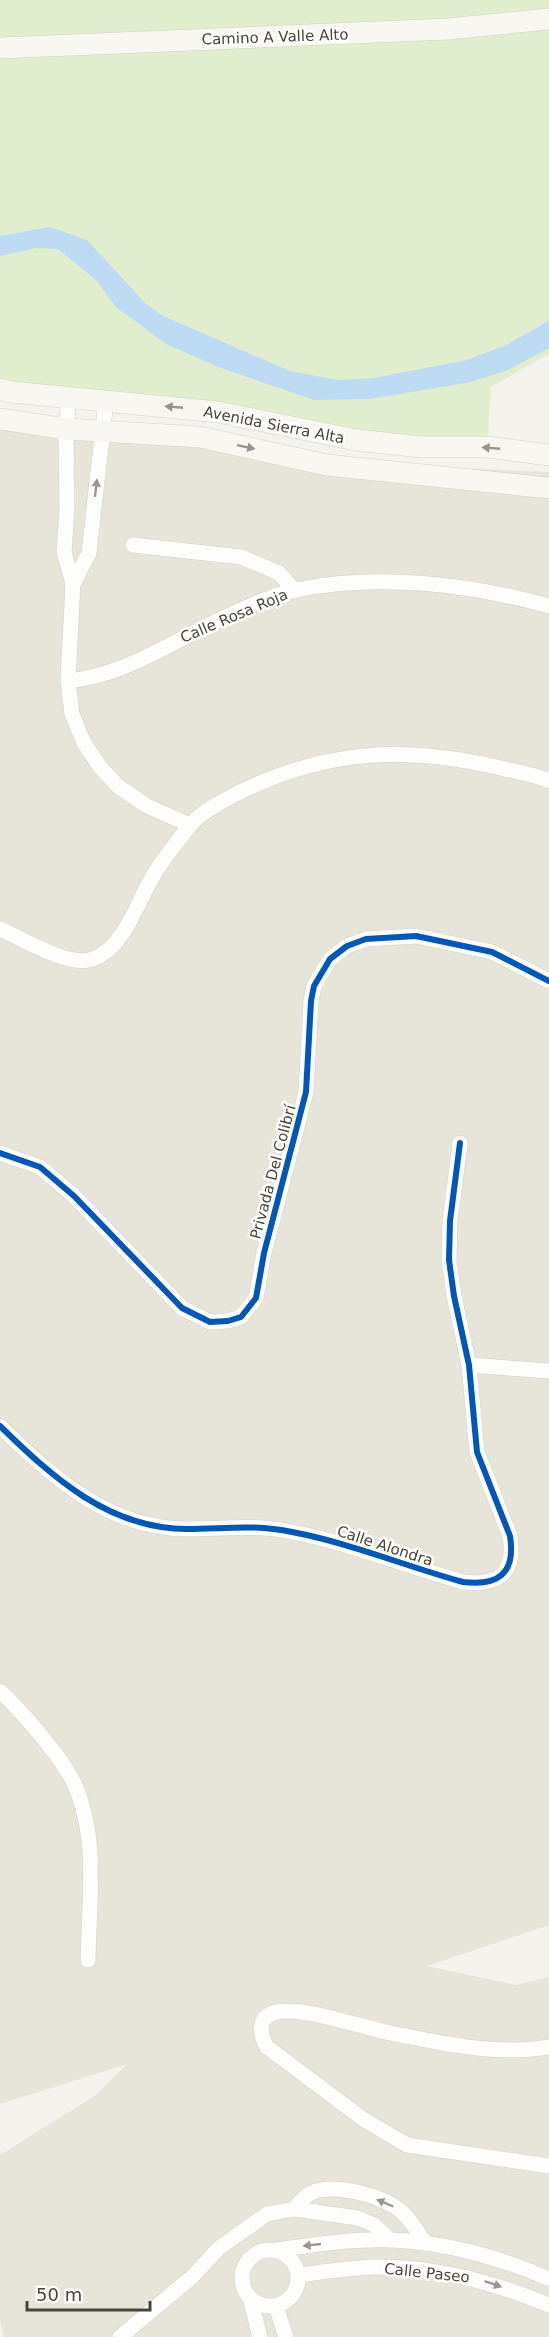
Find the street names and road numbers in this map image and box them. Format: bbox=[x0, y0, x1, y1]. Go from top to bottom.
street label: Camino A Valle Alto bbox=[201, 25, 349, 49]
street label: Avenida Sierra Alta bbox=[202, 403, 346, 447]
street label: Calle Rosa Roja bbox=[178, 585, 290, 647]
street label: Privada Del Colibrí bbox=[246, 1102, 300, 1241]
street label: Calle Alondra bbox=[335, 1522, 435, 1570]
street label: Calle Paseo bbox=[383, 2260, 471, 2286]

